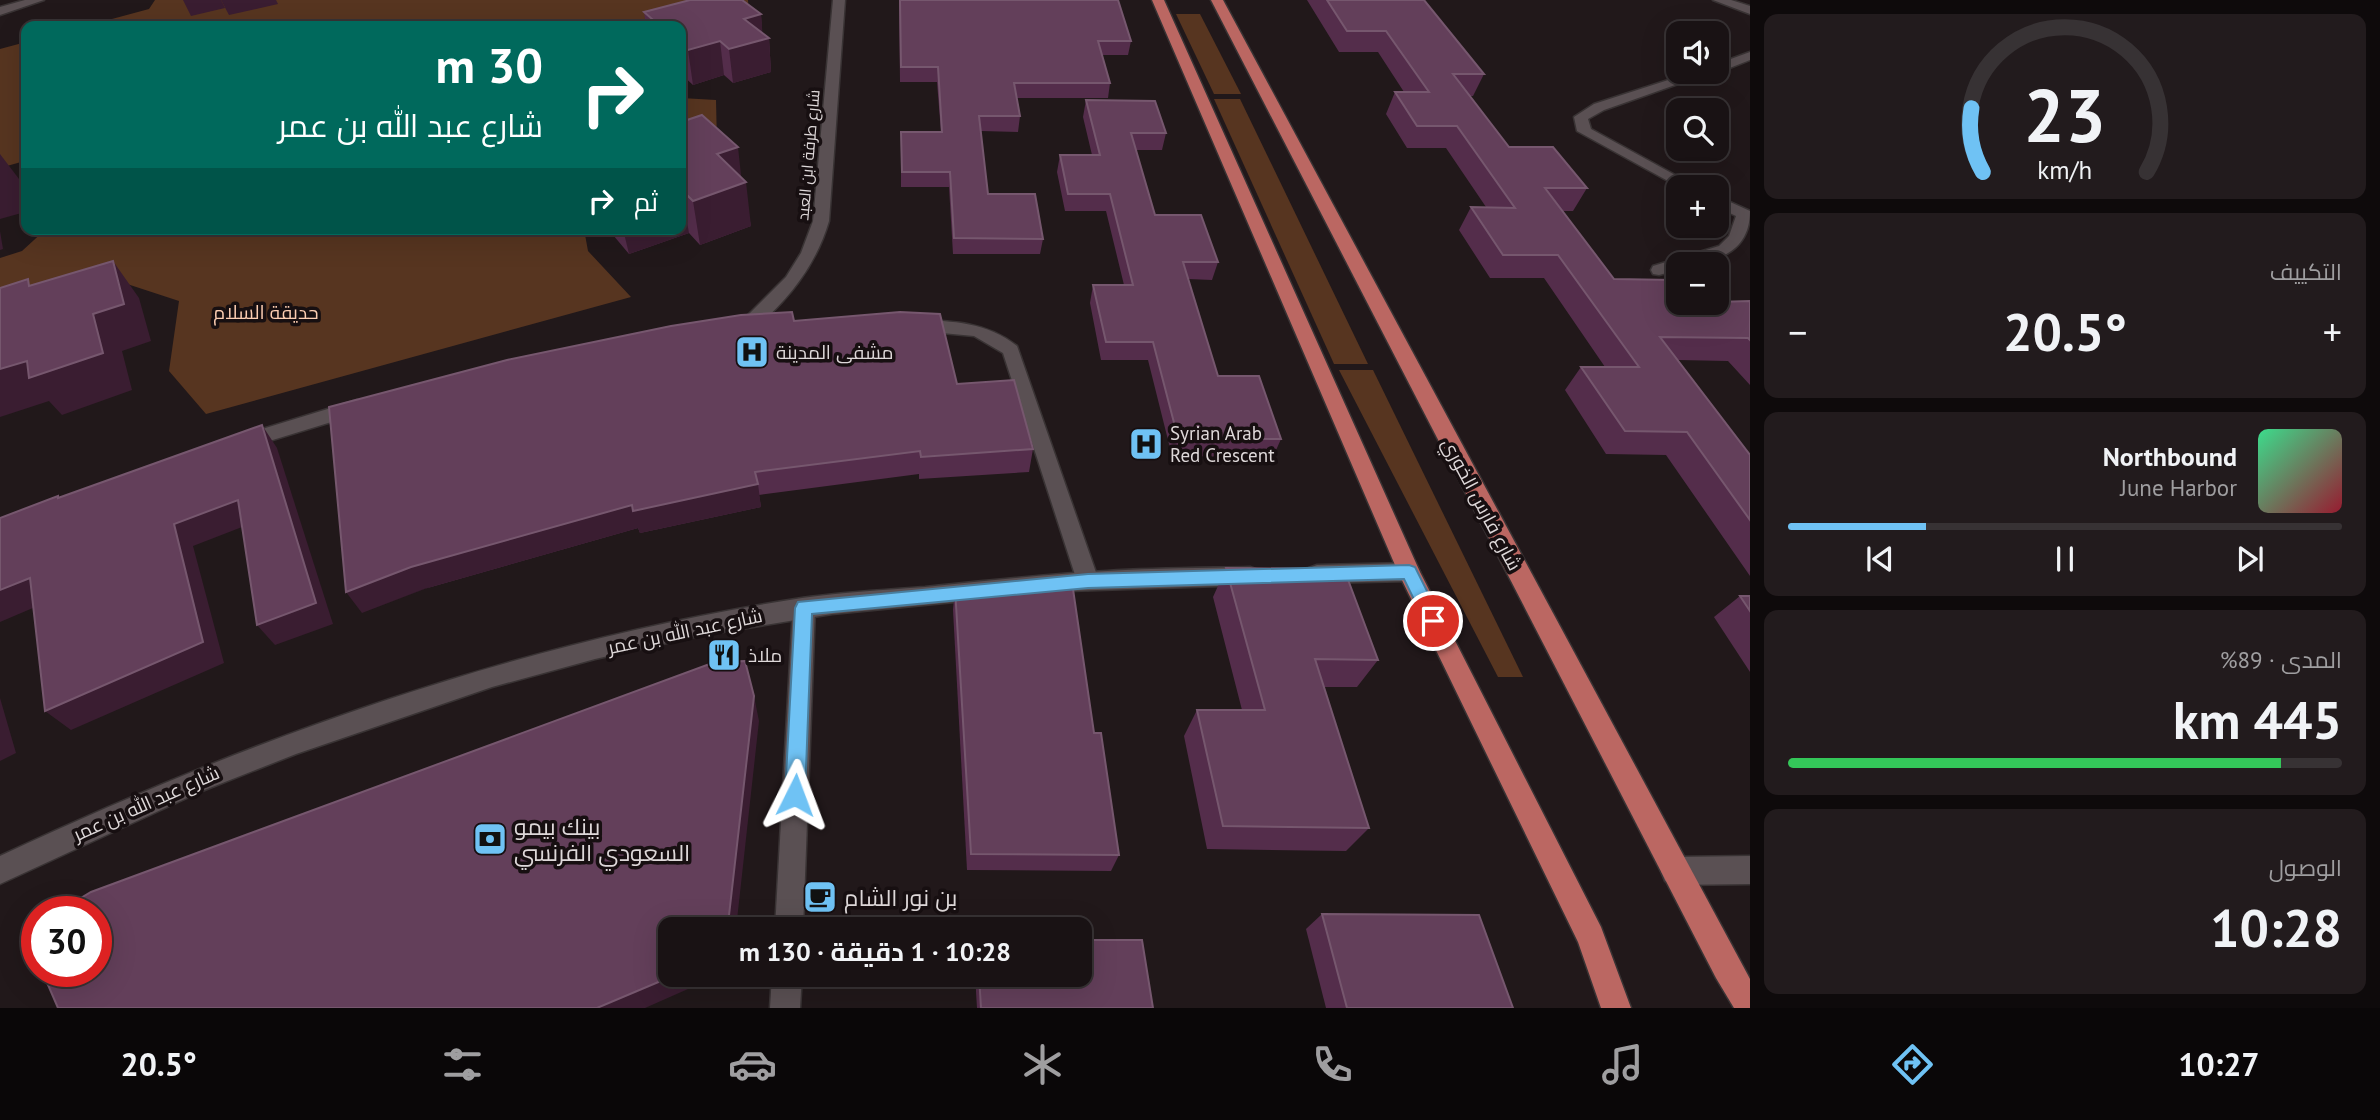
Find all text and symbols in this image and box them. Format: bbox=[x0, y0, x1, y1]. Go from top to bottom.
map controls bbox=[1666, 21, 1729, 315]
button: sound bbox=[1666, 21, 1729, 84]
text: 30 m bbox=[436, 33, 543, 97]
icon: right bbox=[567, 49, 658, 140]
text: 23 bbox=[2024, 69, 2106, 163]
street label: شارع طرفة ابن العبد bbox=[792, 89, 826, 221]
button: search bbox=[1666, 98, 1729, 161]
text: شارع عبد الله بن عمر bbox=[278, 104, 543, 146]
text: km/h bbox=[2038, 154, 2092, 186]
button: + bbox=[1666, 175, 1729, 238]
icon: right bbox=[582, 182, 620, 220]
text: ثم bbox=[634, 185, 658, 218]
button: − bbox=[1666, 252, 1729, 315]
text: التكييف bbox=[2270, 257, 2342, 286]
text: 20.5° bbox=[2003, 298, 2127, 365]
park label: حديقة السلام bbox=[213, 300, 319, 326]
text: − bbox=[1788, 307, 1807, 356]
text: + bbox=[2323, 307, 2342, 356]
hospital icon: مشفى المدينة bbox=[733, 333, 771, 371]
place label: مشفى المدينة bbox=[776, 340, 894, 364]
place label: Syrian Arab Red Crescent bbox=[1170, 421, 1275, 467]
hospital icon: Syrian Arab Red Crescent bbox=[1127, 425, 1165, 463]
street label: شارع فارس الخوري bbox=[1434, 434, 1527, 576]
text: Northbound bbox=[2103, 440, 2237, 473]
text: June Harbor bbox=[2120, 473, 2237, 502]
icon: previous bbox=[1861, 540, 1899, 578]
icon: pause bbox=[2046, 540, 2084, 578]
icon: next bbox=[2231, 540, 2269, 578]
pin bbox=[1403, 591, 1463, 651]
icon: arrive bbox=[1414, 602, 1452, 640]
street label: شارع عبد الله بن عمر bbox=[605, 603, 765, 661]
restaurant icon: ملاذ bbox=[705, 636, 743, 674]
place label: ملاذ bbox=[748, 643, 782, 667]
text: المدى · 89% bbox=[2220, 645, 2342, 674]
text: 445 km bbox=[2173, 686, 2342, 753]
position arrow bbox=[758, 758, 832, 832]
street label: شارع عبد الله بن عمر bbox=[68, 760, 224, 848]
place label: بينك بيمو السعودي الفرنسي bbox=[514, 812, 690, 871]
bank icon: بينك بيمو السعودي الفرنسي bbox=[471, 820, 509, 858]
text: الوصول bbox=[2269, 853, 2342, 882]
cafe icon: بن نور الشام bbox=[801, 878, 839, 916]
place label: بن نور الشام bbox=[844, 883, 957, 914]
text: 10:28 bbox=[2210, 894, 2342, 961]
speed limit sign: 30 bbox=[21, 896, 112, 987]
text: 10:28 · 1 دقيقة · 130 m bbox=[739, 935, 1011, 968]
icon: filters bbox=[438, 1040, 487, 1089]
icon: car bbox=[728, 1040, 777, 1089]
icon: climate bbox=[1018, 1040, 1067, 1089]
icon: phone bbox=[1308, 1040, 1357, 1089]
icon: music bbox=[1598, 1040, 1647, 1089]
icon: directions bbox=[1888, 1040, 1937, 1089]
text: 20.5° bbox=[121, 1043, 197, 1085]
text: 10:27 bbox=[2178, 1043, 2259, 1085]

